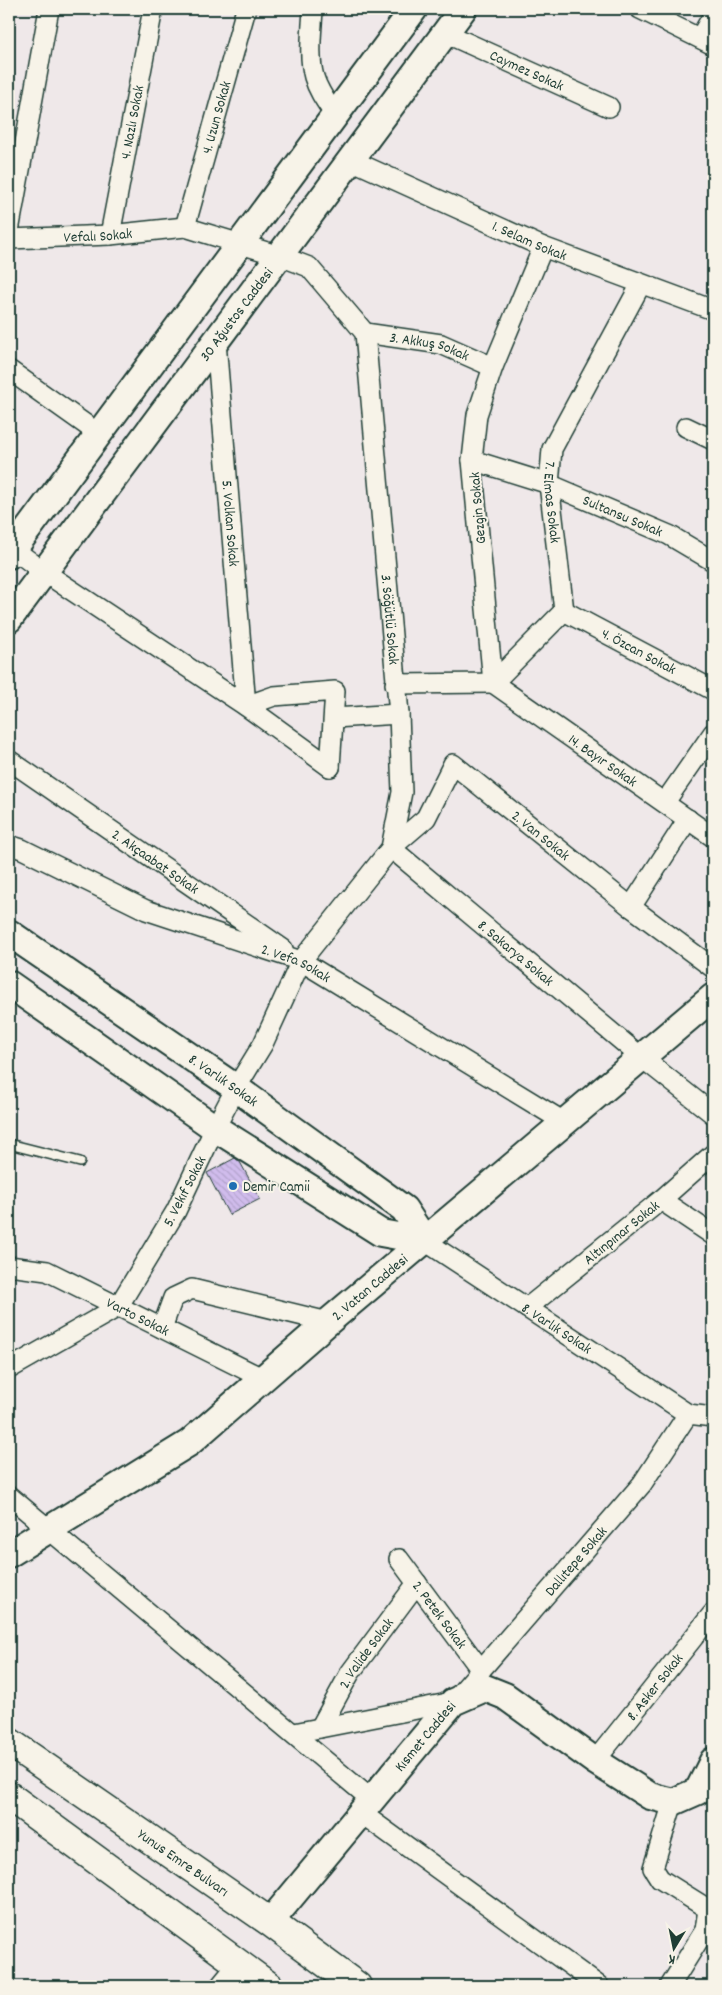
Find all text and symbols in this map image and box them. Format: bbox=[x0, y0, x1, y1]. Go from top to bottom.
street label: Caymez Sokak bbox=[486, 46, 567, 98]
street label: 4. Uzun Sokak bbox=[197, 79, 238, 157]
street label: 4. Nazlı Sokak bbox=[116, 84, 151, 161]
street label: 1. Selam Sokak bbox=[488, 216, 570, 268]
street label: Vefalı Sokak bbox=[63, 224, 133, 250]
street label: 30 Ağustos Caddesi bbox=[195, 264, 280, 367]
street label: 3. Akkuş Sokak bbox=[388, 328, 472, 368]
street label: 7. Elmas Sokak bbox=[536, 460, 565, 544]
street label: Gezgin Sokak bbox=[465, 471, 493, 545]
street label: 5. Volkan Sokak bbox=[214, 479, 243, 568]
street label: Sultansu Sokak bbox=[579, 490, 666, 544]
street label: 3. Söğütlü Sokak bbox=[374, 574, 404, 666]
street label: 4. Özcan Sokak bbox=[597, 624, 680, 682]
street label: 14. Bayır Sokak bbox=[563, 730, 641, 794]
street label: 2. Van Sokak bbox=[506, 806, 574, 867]
street label: 2. Akçaabat Sokak bbox=[106, 825, 203, 901]
street label: 8. Sakarya Sokak bbox=[472, 916, 558, 993]
street label: 2. Vefa Sokak bbox=[258, 940, 334, 990]
street label: 8. Varlık Sokak bbox=[183, 1050, 262, 1113]
street label: 5. Vekıf Sokak bbox=[159, 1153, 213, 1231]
place label: Demir Camii bbox=[243, 1177, 310, 1199]
marker: Demir Camii bbox=[227, 1180, 239, 1192]
street label: Altınpınar Sokak bbox=[580, 1196, 665, 1271]
street label: 2. Vatan Caddesi bbox=[328, 1250, 414, 1327]
street label: Varto Sokak bbox=[102, 1293, 173, 1343]
street label: 8. Varlık Sokak bbox=[516, 1298, 596, 1361]
street label: Dallıtepe Sokak bbox=[540, 1522, 614, 1602]
street label: 2. Petek Sokak bbox=[406, 1577, 471, 1655]
street label: 2. Valide Sokak bbox=[334, 1614, 400, 1693]
street label: 8. Asker Sokak bbox=[622, 1649, 690, 1726]
street label: Kısmet Caddesi bbox=[390, 1697, 462, 1777]
street label: Yunus Emre Bulvarı bbox=[132, 1825, 233, 1903]
north arrow bbox=[650, 1922, 700, 1972]
text: K bbox=[667, 1948, 677, 1969]

